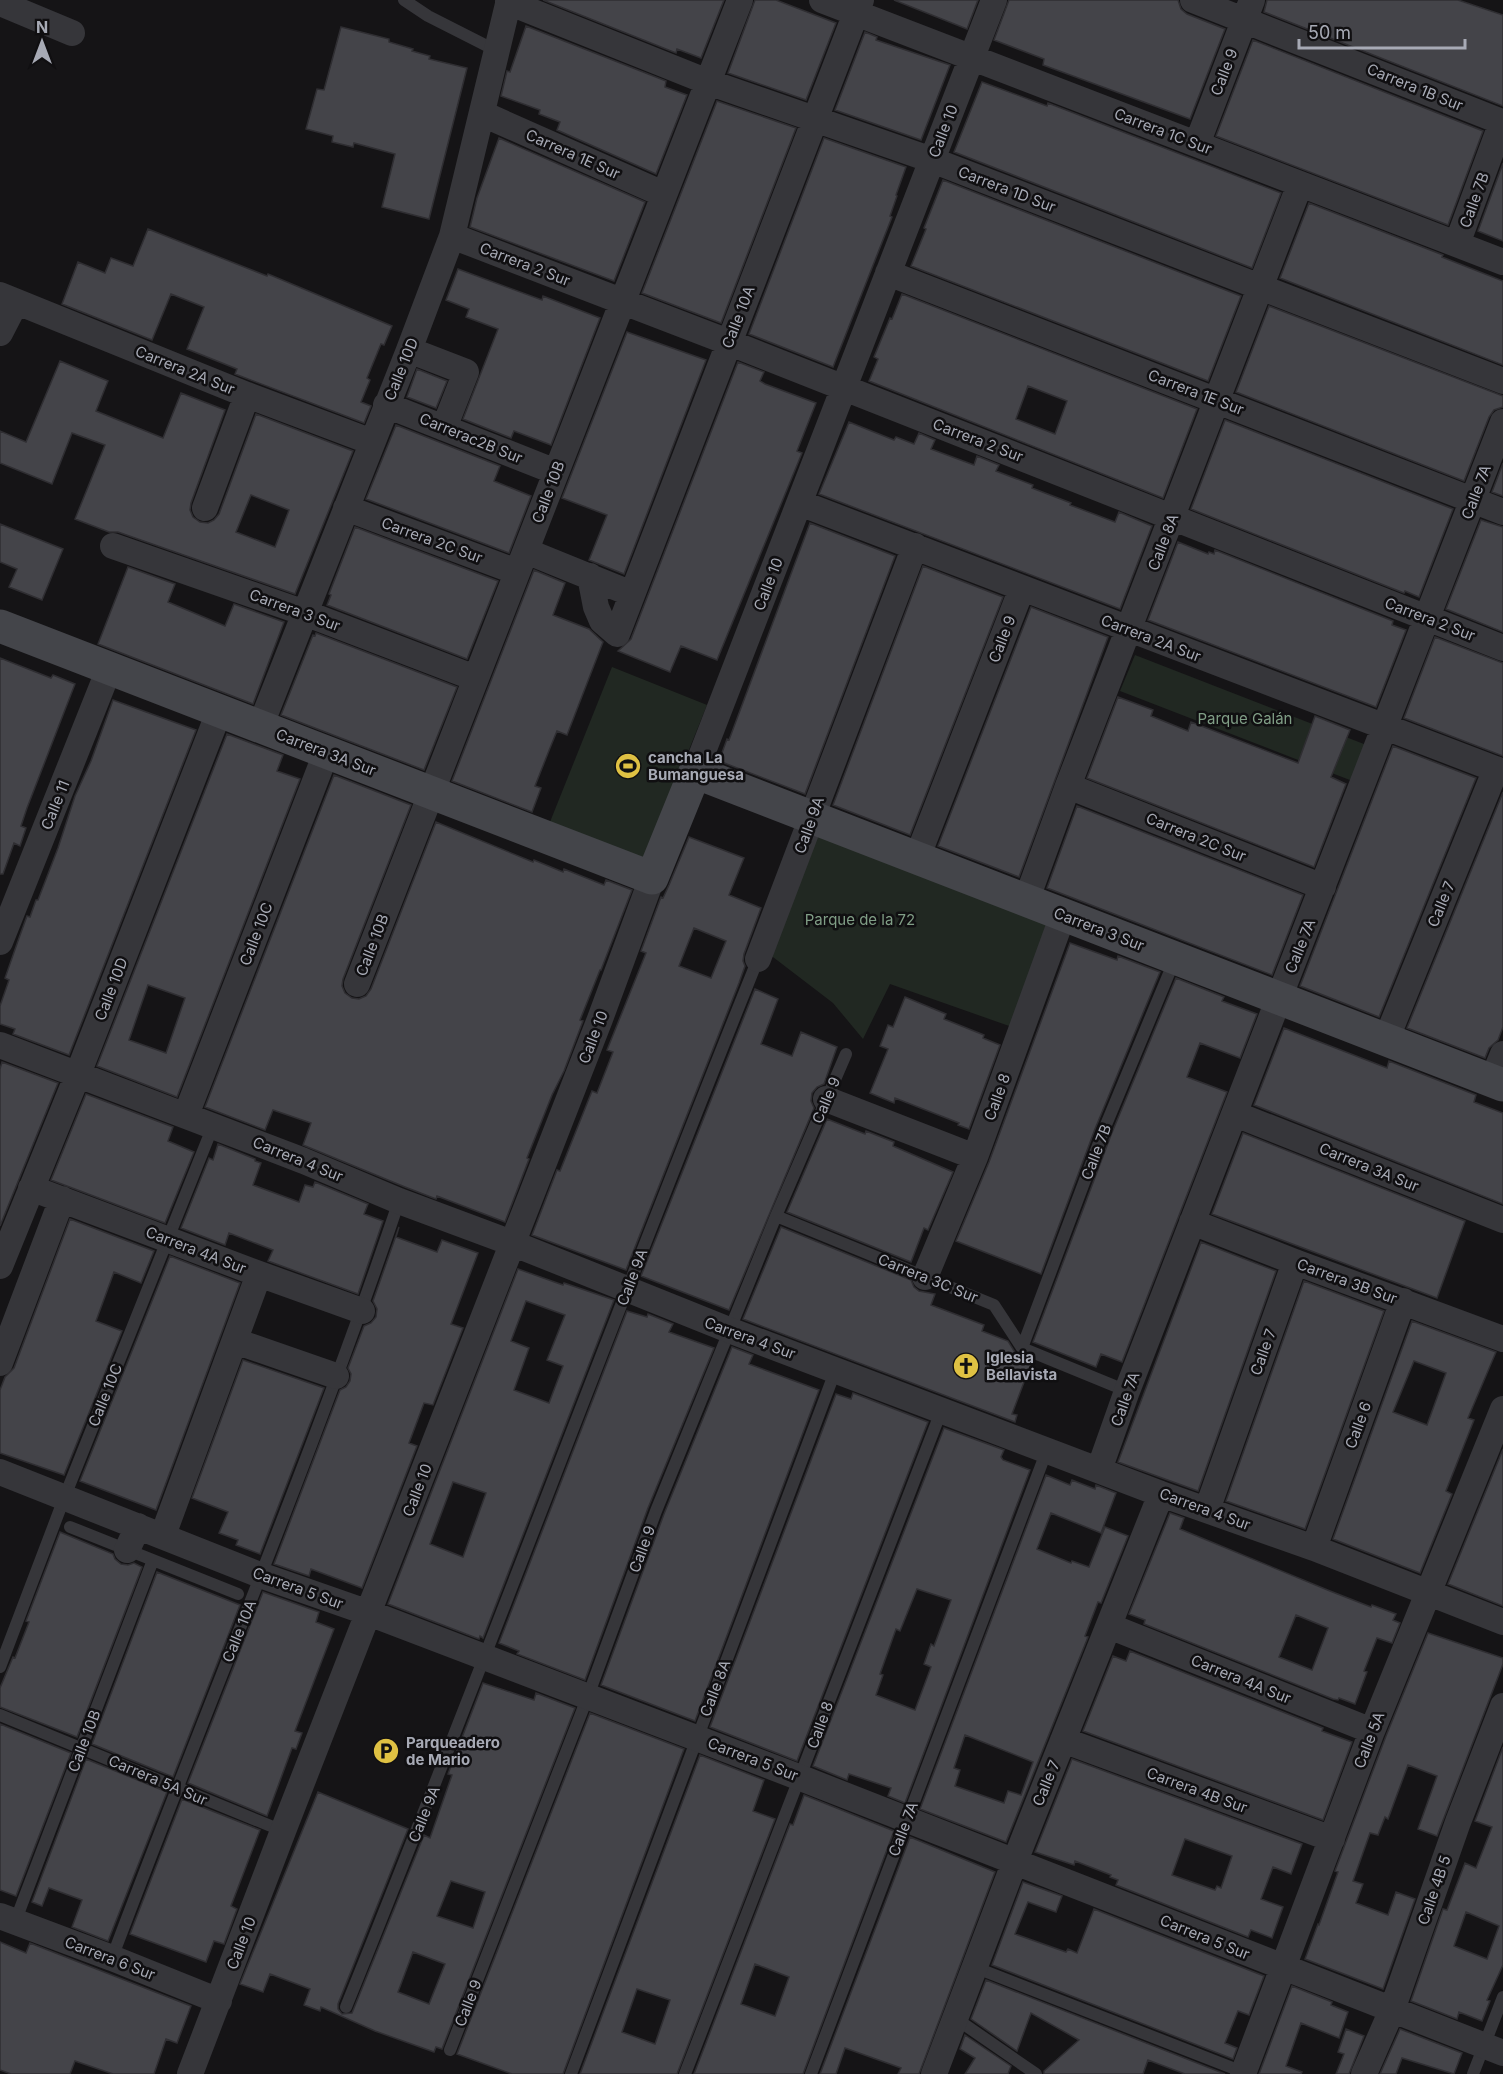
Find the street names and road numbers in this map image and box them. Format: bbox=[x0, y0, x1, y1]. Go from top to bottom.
street label: Calle 9 bbox=[1206, 46, 1242, 98]
street label: Carrera 1B Sur bbox=[1364, 59, 1466, 115]
street label: Calle 10 bbox=[924, 102, 962, 160]
street label: Carrera 1C Sur bbox=[1111, 104, 1215, 158]
street label: Carrera 1E Sur bbox=[523, 125, 623, 183]
street label: Carrera 1D Sur bbox=[956, 162, 1059, 216]
street label: Calle 7B bbox=[1455, 170, 1493, 230]
street label: Carrera 2 Sur bbox=[477, 238, 573, 290]
street label: Calle 10A bbox=[717, 283, 759, 351]
street label: Calle 10D bbox=[380, 335, 422, 403]
street label: Carrera 2A Sur bbox=[133, 341, 238, 399]
street label: Carrera 1E Sur bbox=[1145, 365, 1247, 419]
street label: Carrerac2B Sur bbox=[417, 409, 526, 467]
street label: Carrera 2 Sur bbox=[930, 414, 1026, 466]
street label: Calle 10B bbox=[527, 458, 569, 526]
street label: Calle 7A bbox=[1457, 462, 1495, 522]
street label: Calle 8A bbox=[1144, 511, 1182, 573]
street label: Carrera 2C Sur bbox=[379, 513, 485, 567]
street label: Calle 10 bbox=[749, 555, 787, 613]
street label: Carrera 3 Sur bbox=[247, 585, 343, 635]
street label: Carrera 2 Sur bbox=[1382, 593, 1478, 645]
street label: Carrera 2A Sur bbox=[1098, 610, 1204, 666]
street label: Calle 9 bbox=[984, 613, 1020, 665]
street label: Carrera 3A Sur bbox=[273, 724, 379, 780]
street label: Calle 11 bbox=[36, 777, 74, 833]
street label: Calle 9A bbox=[790, 794, 828, 856]
street label: Carrera 2C Sur bbox=[1143, 808, 1249, 866]
street label: Calle 7 bbox=[1423, 878, 1459, 930]
street label: Calle 10C bbox=[235, 900, 277, 968]
street label: Carrera 3 Sur bbox=[1051, 903, 1147, 955]
street label: Calle 10B bbox=[351, 911, 393, 979]
street label: Calle 7A bbox=[1281, 916, 1319, 976]
street label: Calle 10D bbox=[90, 955, 132, 1023]
street label: Calle 10 bbox=[574, 1008, 612, 1066]
street label: Calle 8 bbox=[980, 1071, 1014, 1123]
street label: Calle 9 bbox=[808, 1074, 844, 1126]
street label: Calle 7B bbox=[1077, 1122, 1115, 1182]
street label: Carrera 4 Sur bbox=[250, 1132, 346, 1186]
street label: Carrera 3A Sur bbox=[1316, 1138, 1422, 1196]
street label: Carrera 4A Sur bbox=[143, 1222, 249, 1278]
street label: Calle 9A bbox=[613, 1246, 651, 1308]
street label: Carrera 3C Sur bbox=[875, 1249, 981, 1307]
street label: Carrera 3B Sur bbox=[1294, 1254, 1400, 1308]
street label: Carrera 4 Sur bbox=[702, 1313, 799, 1363]
street label: Calle 7 bbox=[1246, 1326, 1280, 1378]
street label: Calle 10C bbox=[84, 1361, 126, 1429]
street label: Calle 7A bbox=[1106, 1369, 1144, 1429]
street label: Calle 6 bbox=[1341, 1399, 1375, 1451]
street label: Calle 10 bbox=[398, 1461, 436, 1519]
street label: Carrera 4 Sur bbox=[1157, 1484, 1254, 1534]
street label: Calle 9 bbox=[625, 1523, 659, 1575]
street label: Carrera 5 Sur bbox=[250, 1563, 346, 1613]
street label: Calle 10A bbox=[218, 1597, 260, 1665]
street label: Carrera 4A Sur bbox=[1188, 1650, 1294, 1708]
street label: Calle 8A bbox=[696, 1657, 734, 1719]
street label: Calle 8 bbox=[803, 1699, 837, 1751]
street label: Calle 10B bbox=[63, 1707, 105, 1775]
street label: Calle 5A bbox=[1350, 1709, 1388, 1771]
street label: Carrera 5 Sur bbox=[705, 1733, 801, 1785]
street label: Carrera 5A Sur bbox=[106, 1751, 211, 1809]
street label: Calle 7 bbox=[1028, 1757, 1064, 1809]
street label: Carrera 4B Sur bbox=[1144, 1763, 1250, 1817]
street label: Calle 9A bbox=[404, 1783, 444, 1845]
street label: Calle 7A bbox=[884, 1799, 922, 1859]
street label: Calle 4B 5 bbox=[1413, 1853, 1455, 1927]
street label: Carrera 5 Sur bbox=[1157, 1910, 1253, 1964]
street label: Calle 10 bbox=[222, 1914, 260, 1972]
street label: Carrera 6 Sur bbox=[62, 1932, 158, 1984]
street label: Calle 9 bbox=[450, 1977, 486, 2029]

